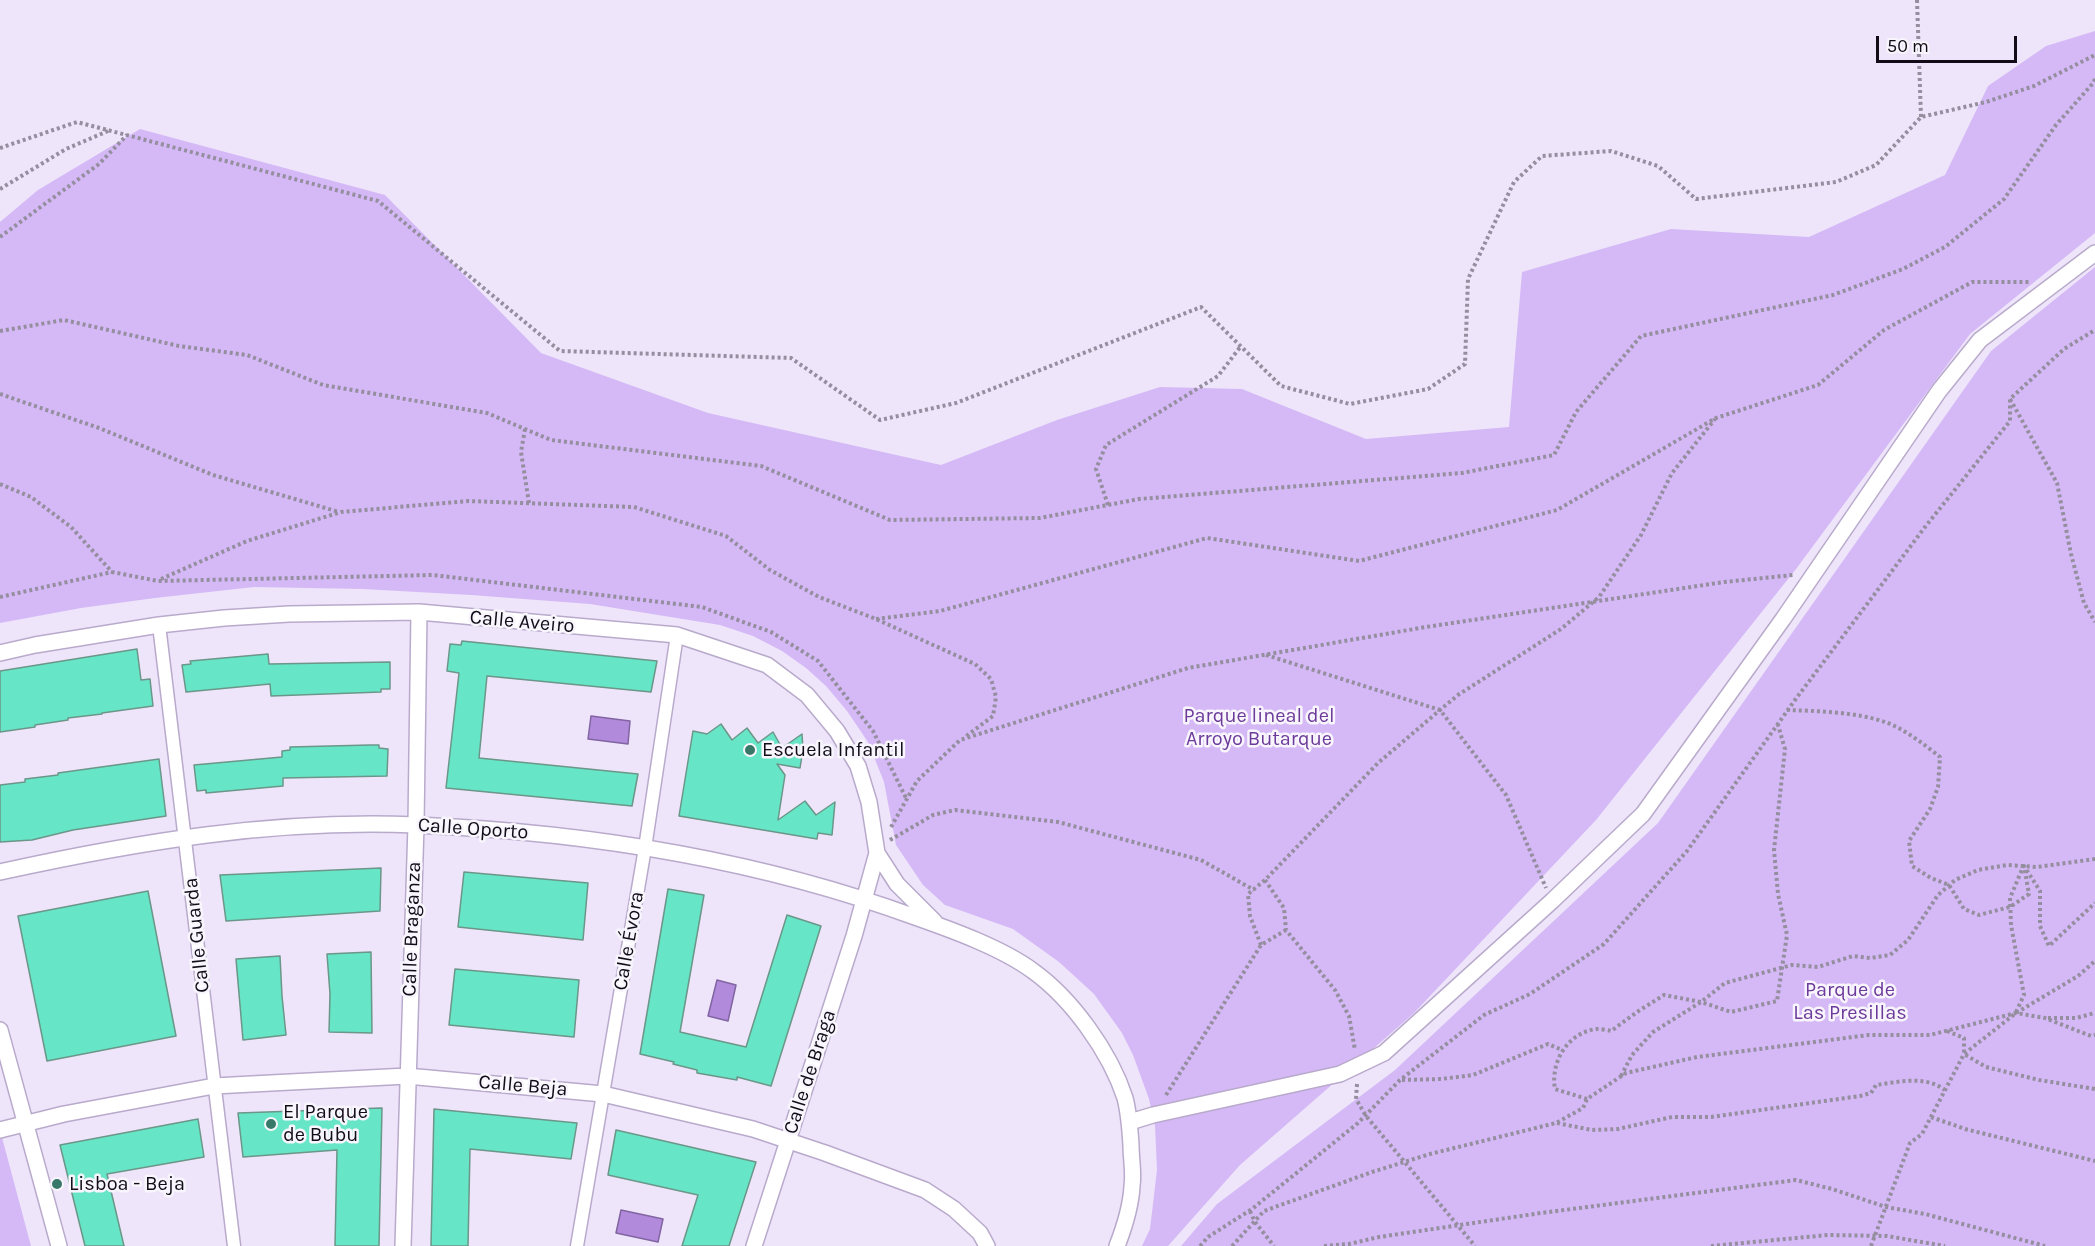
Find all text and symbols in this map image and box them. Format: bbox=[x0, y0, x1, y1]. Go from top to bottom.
scale bar bbox=[1879, 24, 2020, 62]
text: 50 m bbox=[1887, 35, 1929, 57]
street label: Calle Aveiro bbox=[469, 605, 575, 639]
park label: Parque lineal del Arroyo Butarque bbox=[1183, 704, 1335, 751]
place label: Escuela Infantil bbox=[762, 738, 904, 762]
marker: Escuela Infantil bbox=[743, 743, 757, 757]
street label: Calle Oporto bbox=[417, 813, 529, 845]
street label: Calle Braganza bbox=[398, 861, 426, 997]
street label: Calle Guarda bbox=[179, 876, 215, 994]
street label: Calle Évora bbox=[609, 890, 649, 992]
park label: Parque de Las Presillas bbox=[1793, 978, 1907, 1025]
street label: Calle de Braga bbox=[779, 1007, 841, 1137]
street label: Calle Beja bbox=[477, 1070, 569, 1102]
place label: El Parque de Bubu bbox=[283, 1100, 368, 1147]
marker: El Parque de Bubu bbox=[264, 1117, 278, 1131]
place label: Lisboa - Beja bbox=[69, 1172, 185, 1196]
marker: Lisboa - Beja bbox=[50, 1177, 64, 1191]

